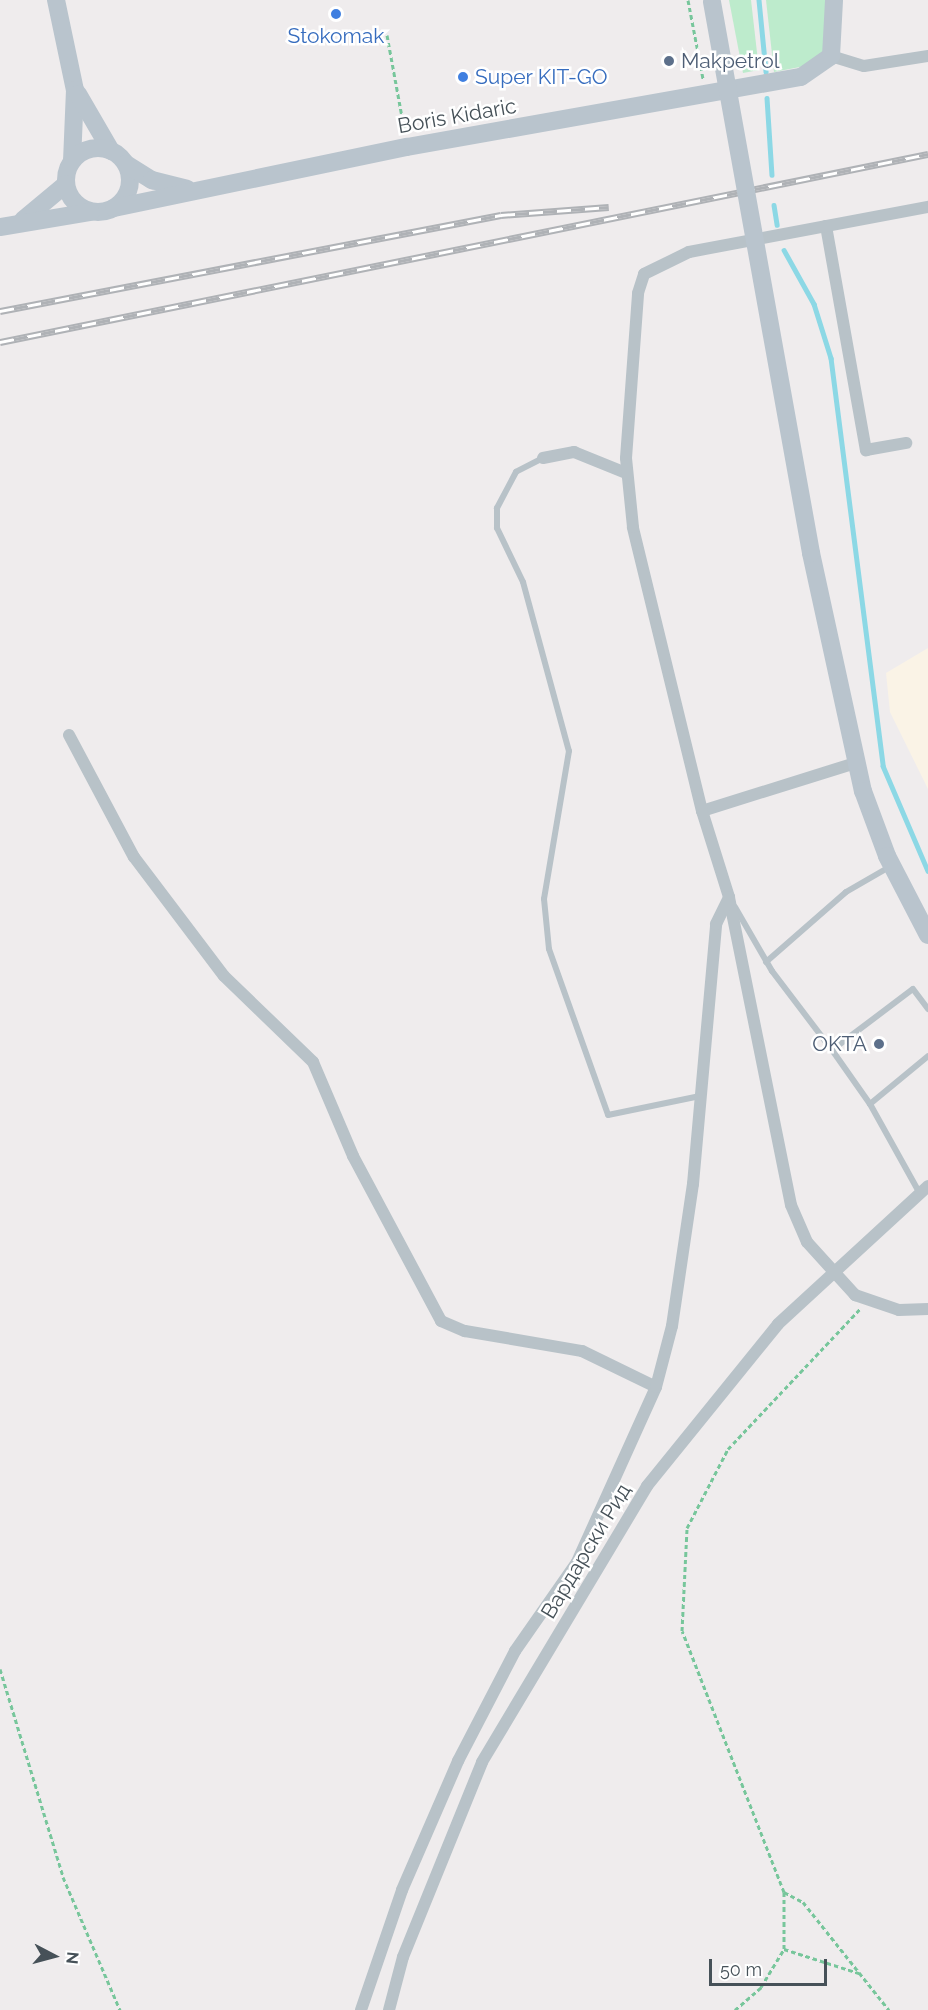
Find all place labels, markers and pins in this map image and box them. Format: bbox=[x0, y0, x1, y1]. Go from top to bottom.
marker: Stokomak bbox=[329, 7, 343, 21]
place label: Stokomak bbox=[288, 23, 384, 49]
place label: Makpetrol bbox=[681, 48, 779, 74]
marker: Makpetrol bbox=[662, 54, 676, 68]
place label: Super KIT-GO bbox=[475, 64, 608, 90]
marker: Super KIT-GO bbox=[456, 70, 470, 84]
place label: OKTA bbox=[812, 1031, 867, 1057]
marker: OKTA bbox=[872, 1037, 886, 1051]

